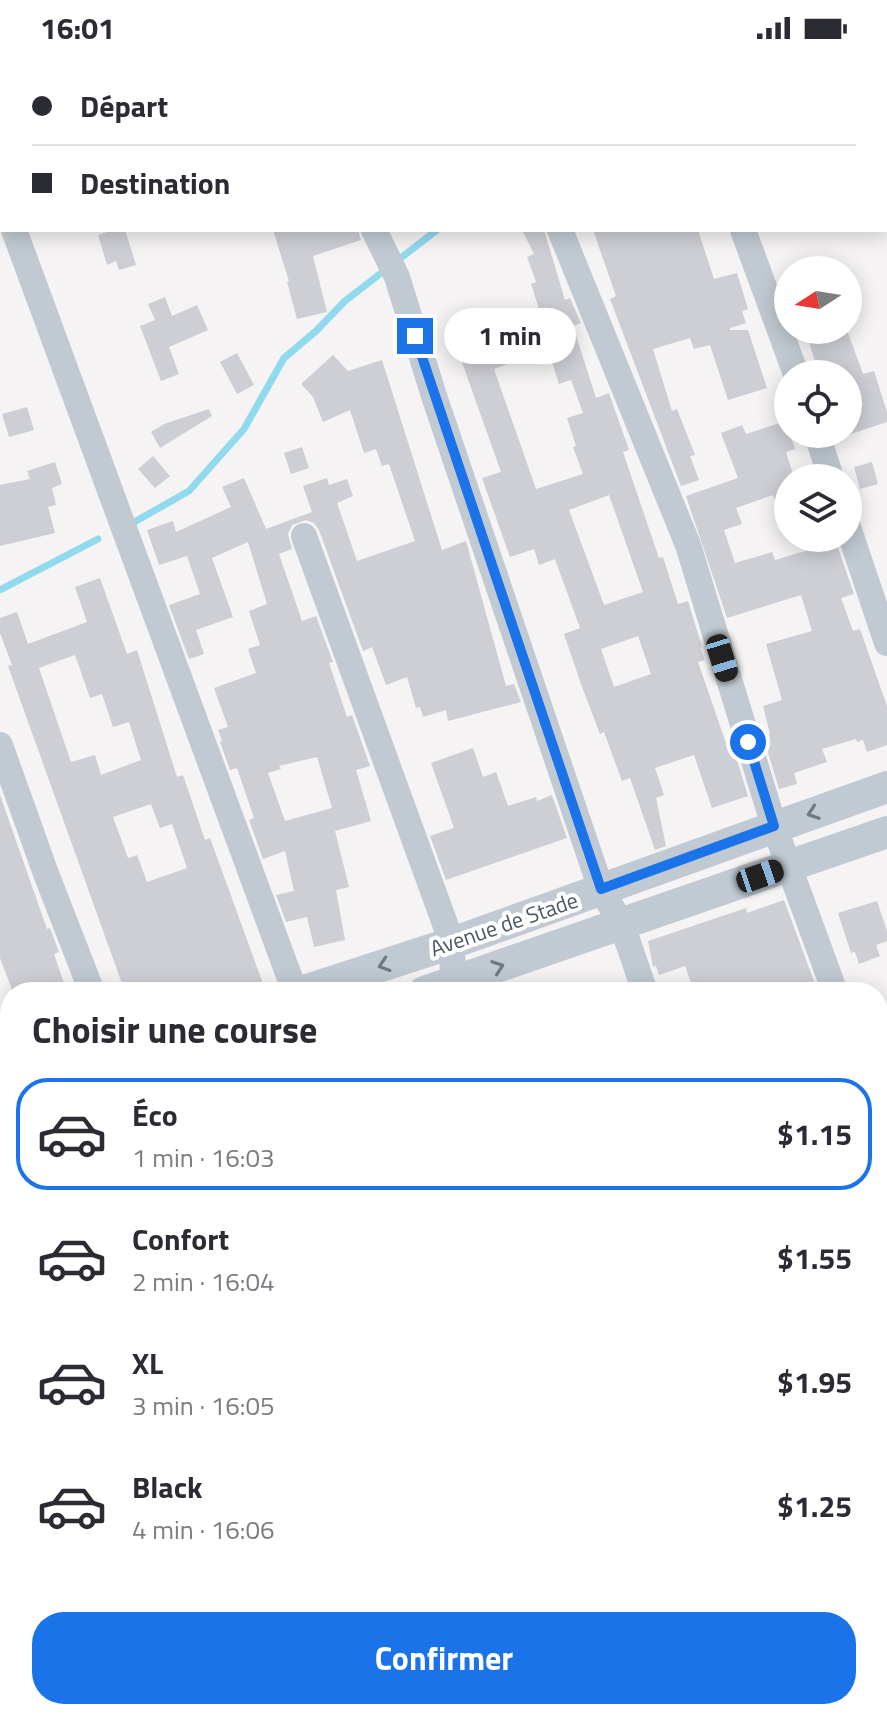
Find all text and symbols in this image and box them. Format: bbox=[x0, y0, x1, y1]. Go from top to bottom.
text: 16:01 bbox=[40, 5, 115, 51]
text: Départ bbox=[80, 83, 168, 129]
text: Destination bbox=[80, 160, 230, 206]
north arrow bbox=[774, 256, 862, 344]
map controls bbox=[774, 256, 862, 552]
callout: 1 min bbox=[443, 308, 575, 364]
text: 1 min bbox=[478, 316, 542, 355]
route end bbox=[397, 318, 433, 354]
button: locate bbox=[774, 360, 862, 448]
button: layers bbox=[774, 464, 862, 552]
car bbox=[704, 632, 740, 684]
route start bbox=[730, 724, 766, 760]
one-way arrow bbox=[807, 803, 821, 819]
car bbox=[733, 857, 787, 895]
street label: Avenue de Stade bbox=[425, 883, 583, 965]
one-way arrow bbox=[377, 956, 391, 972]
one-way arrow bbox=[490, 961, 504, 977]
text: Choisir une course bbox=[32, 1002, 317, 1057]
text: Éco bbox=[132, 1092, 178, 1138]
icon: car bbox=[36, 1098, 108, 1170]
text: $1.15 bbox=[777, 1111, 852, 1157]
text: 1 min · 16:03 bbox=[132, 1138, 275, 1177]
text: Confort bbox=[132, 1216, 229, 1262]
icon: car bbox=[36, 1222, 108, 1294]
text: $1.55 bbox=[777, 1235, 852, 1281]
text: 2 min · 16:04 bbox=[132, 1262, 275, 1301]
text: XL bbox=[132, 1340, 163, 1386]
icon: car bbox=[36, 1346, 108, 1418]
text: $1.95 bbox=[777, 1359, 852, 1405]
text: 3 min · 16:05 bbox=[132, 1386, 275, 1425]
text: Black bbox=[132, 1464, 203, 1510]
icon: car bbox=[36, 1470, 108, 1542]
text: $1.25 bbox=[777, 1483, 852, 1529]
text: 4 min · 16:06 bbox=[132, 1510, 275, 1549]
button: Confirmer bbox=[32, 1612, 856, 1704]

